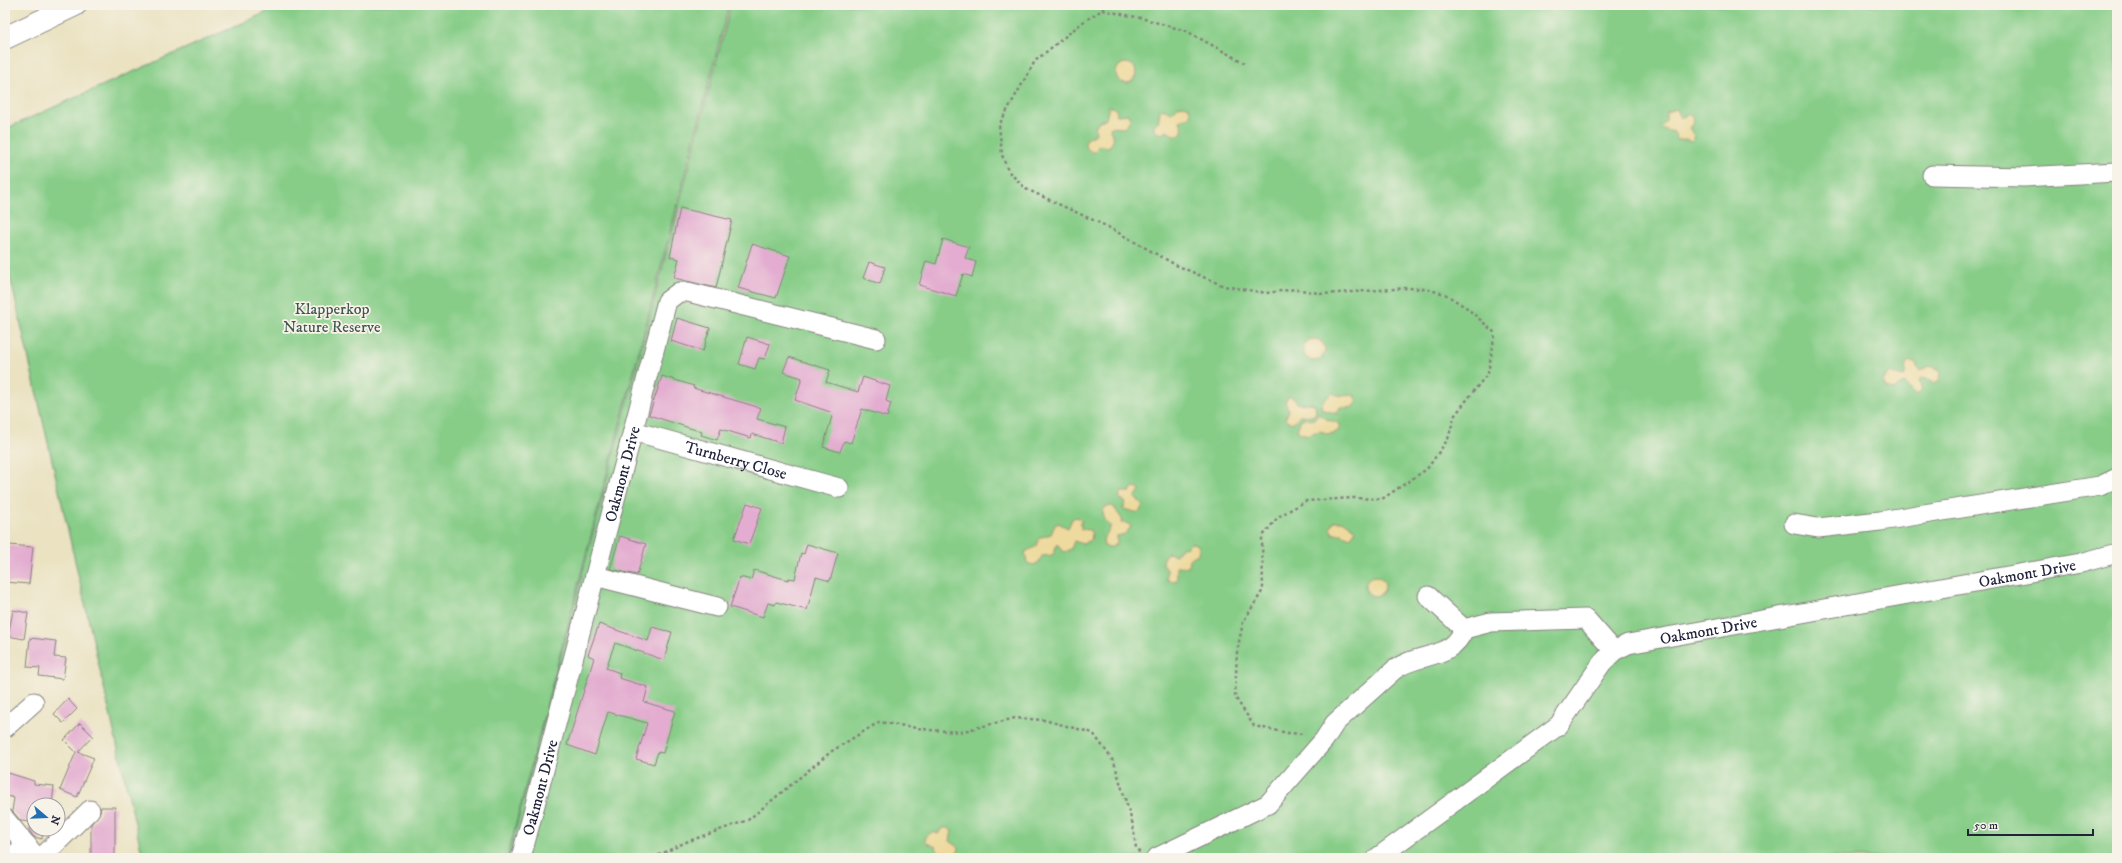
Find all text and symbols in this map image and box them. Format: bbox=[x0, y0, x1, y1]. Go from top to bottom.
park label: Klapperkop Nature Reserve bbox=[283, 299, 381, 337]
street label: Oakmont Drive bbox=[600, 424, 645, 524]
street label: Turnberry Close bbox=[682, 437, 790, 484]
street label: Oakmont Drive bbox=[1977, 555, 2078, 592]
street label: Oakmont Drive bbox=[1658, 612, 1759, 649]
street label: Oakmont Drive bbox=[518, 737, 563, 838]
north arrow bbox=[26, 797, 66, 837]
scale bar bbox=[1968, 811, 2093, 837]
text: N bbox=[46, 813, 63, 826]
text: 50 m bbox=[1974, 818, 1998, 833]

